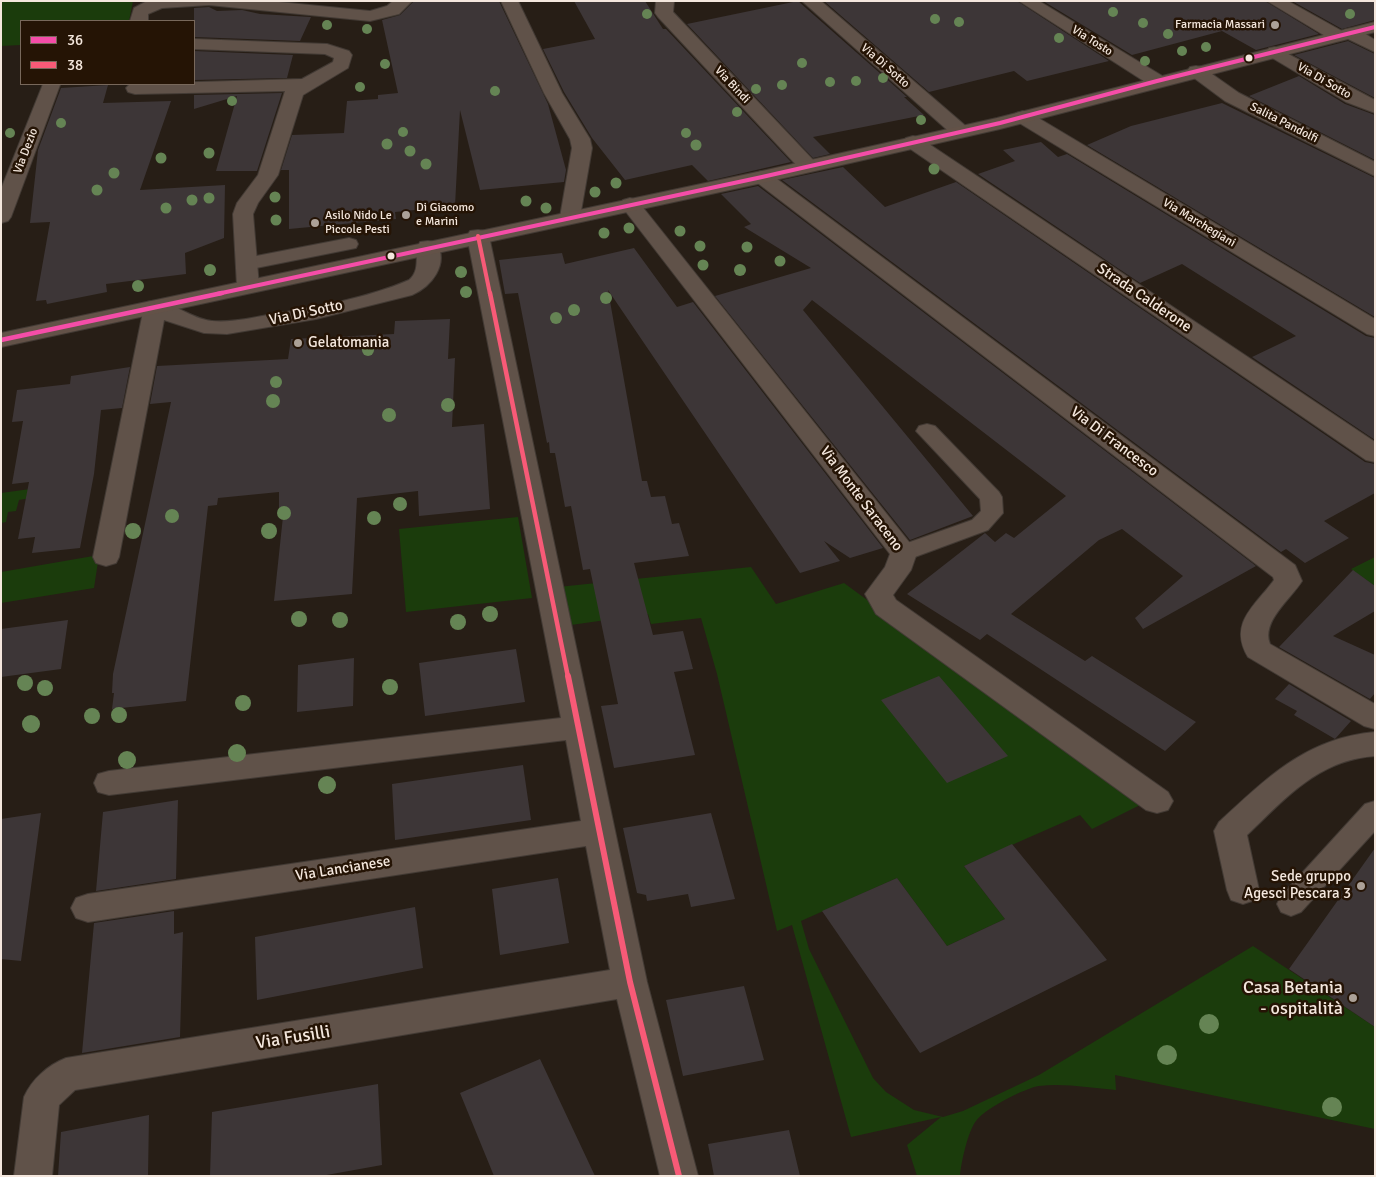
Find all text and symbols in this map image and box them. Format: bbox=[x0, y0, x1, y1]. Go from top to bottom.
place label: Farmacia Massari bbox=[1175, 18, 1265, 32]
marker: Farmacia Massari bbox=[1269, 19, 1281, 31]
legend bbox=[20, 20, 195, 85]
street label: Via Tosto bbox=[1069, 23, 1115, 59]
text: 36 bbox=[67, 31, 83, 49]
street label: Via Di Sotto bbox=[858, 41, 912, 91]
unlabelled marker bbox=[1244, 53, 1254, 63]
text: 38 bbox=[67, 56, 83, 74]
street label: Via Di Sotto bbox=[1294, 60, 1354, 102]
street label: Via Bindi bbox=[711, 63, 753, 107]
street label: Salita Pandolfi bbox=[1248, 100, 1320, 146]
street label: Via Dezio bbox=[11, 126, 41, 176]
street label: Via Marchegiani bbox=[1160, 196, 1238, 250]
place label: Di Giacomo e Marini bbox=[416, 201, 474, 229]
place label: Asilo Nido Le Piccole Pesti bbox=[325, 209, 392, 237]
marker: Di Giacomo e Marini bbox=[400, 209, 412, 221]
marker: Asilo Nido Le Piccole Pesti bbox=[309, 217, 321, 229]
unlabelled marker bbox=[386, 251, 396, 261]
street label: Strada Calderone bbox=[1093, 260, 1195, 336]
street label: Via Di Sotto bbox=[268, 296, 344, 330]
place label: Gelatomania bbox=[308, 334, 389, 352]
marker: Gelatomania bbox=[292, 337, 304, 349]
street label: Via Di Francesco bbox=[1067, 403, 1161, 481]
street label: Via Monte Saraceno bbox=[816, 443, 906, 555]
street label: Via Lancianese bbox=[294, 853, 392, 885]
place label: Sede gruppo Agesci Pescara 3 bbox=[1244, 868, 1351, 903]
marker: Sede gruppo Agesci Pescara 3 bbox=[1355, 880, 1367, 892]
place label: Casa Betania - ospitalità bbox=[1243, 977, 1343, 1020]
marker: Casa Betania - ospitalità bbox=[1347, 992, 1359, 1004]
street label: Via Fusilli bbox=[254, 1021, 332, 1055]

